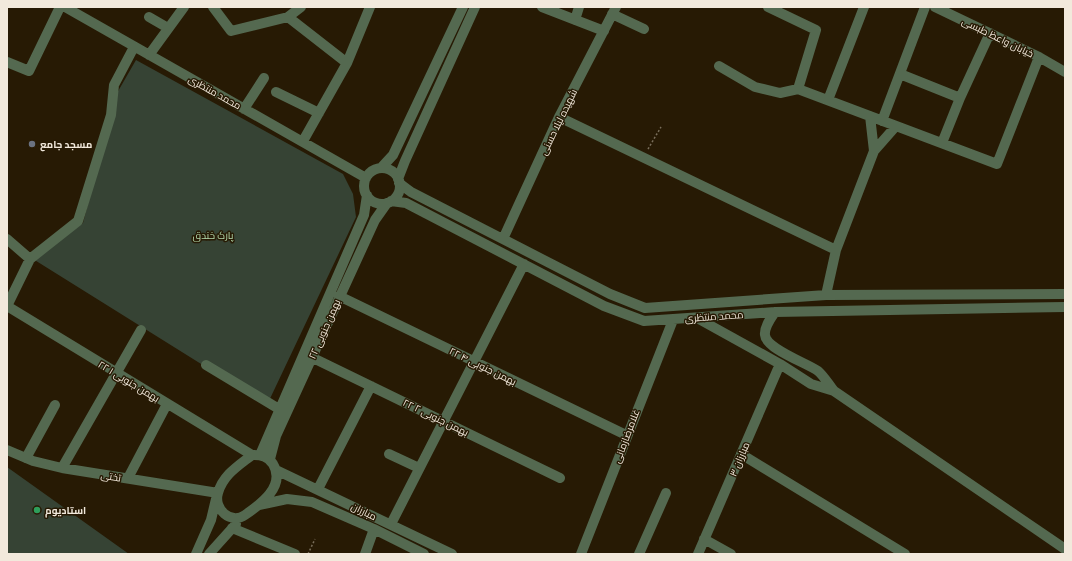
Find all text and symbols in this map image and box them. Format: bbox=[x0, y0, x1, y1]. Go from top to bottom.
street label: خیابان واعظ طبسی bbox=[960, 15, 1035, 60]
street label: محمد منتظری bbox=[186, 73, 243, 112]
street label: شهیده لیلا حسنی bbox=[538, 87, 580, 157]
marker: مسجد جامع bbox=[27, 139, 37, 149]
place label: مسجد جامع bbox=[40, 139, 92, 152]
park label: پارک خندق bbox=[193, 230, 234, 242]
street label: ۲۲ بهمن جنوبی bbox=[306, 298, 343, 361]
street label: محمد منتظری bbox=[684, 309, 744, 325]
street label: ۲۲ بهمن جنوبی ۴ bbox=[447, 345, 518, 388]
street label: ۲۲ بهمن جنوبی ۱ bbox=[96, 359, 161, 405]
street label: ۲۲ بهمن جنوبی ۲ bbox=[401, 397, 470, 439]
street label: غلامرضازمانی bbox=[611, 408, 643, 465]
street label: مبارزان ۳ bbox=[727, 440, 752, 478]
street label: تختی bbox=[100, 469, 122, 485]
street label: مبارزان bbox=[349, 501, 378, 523]
marker: استادیوم bbox=[32, 505, 42, 515]
place label: استادیوم bbox=[45, 505, 86, 518]

